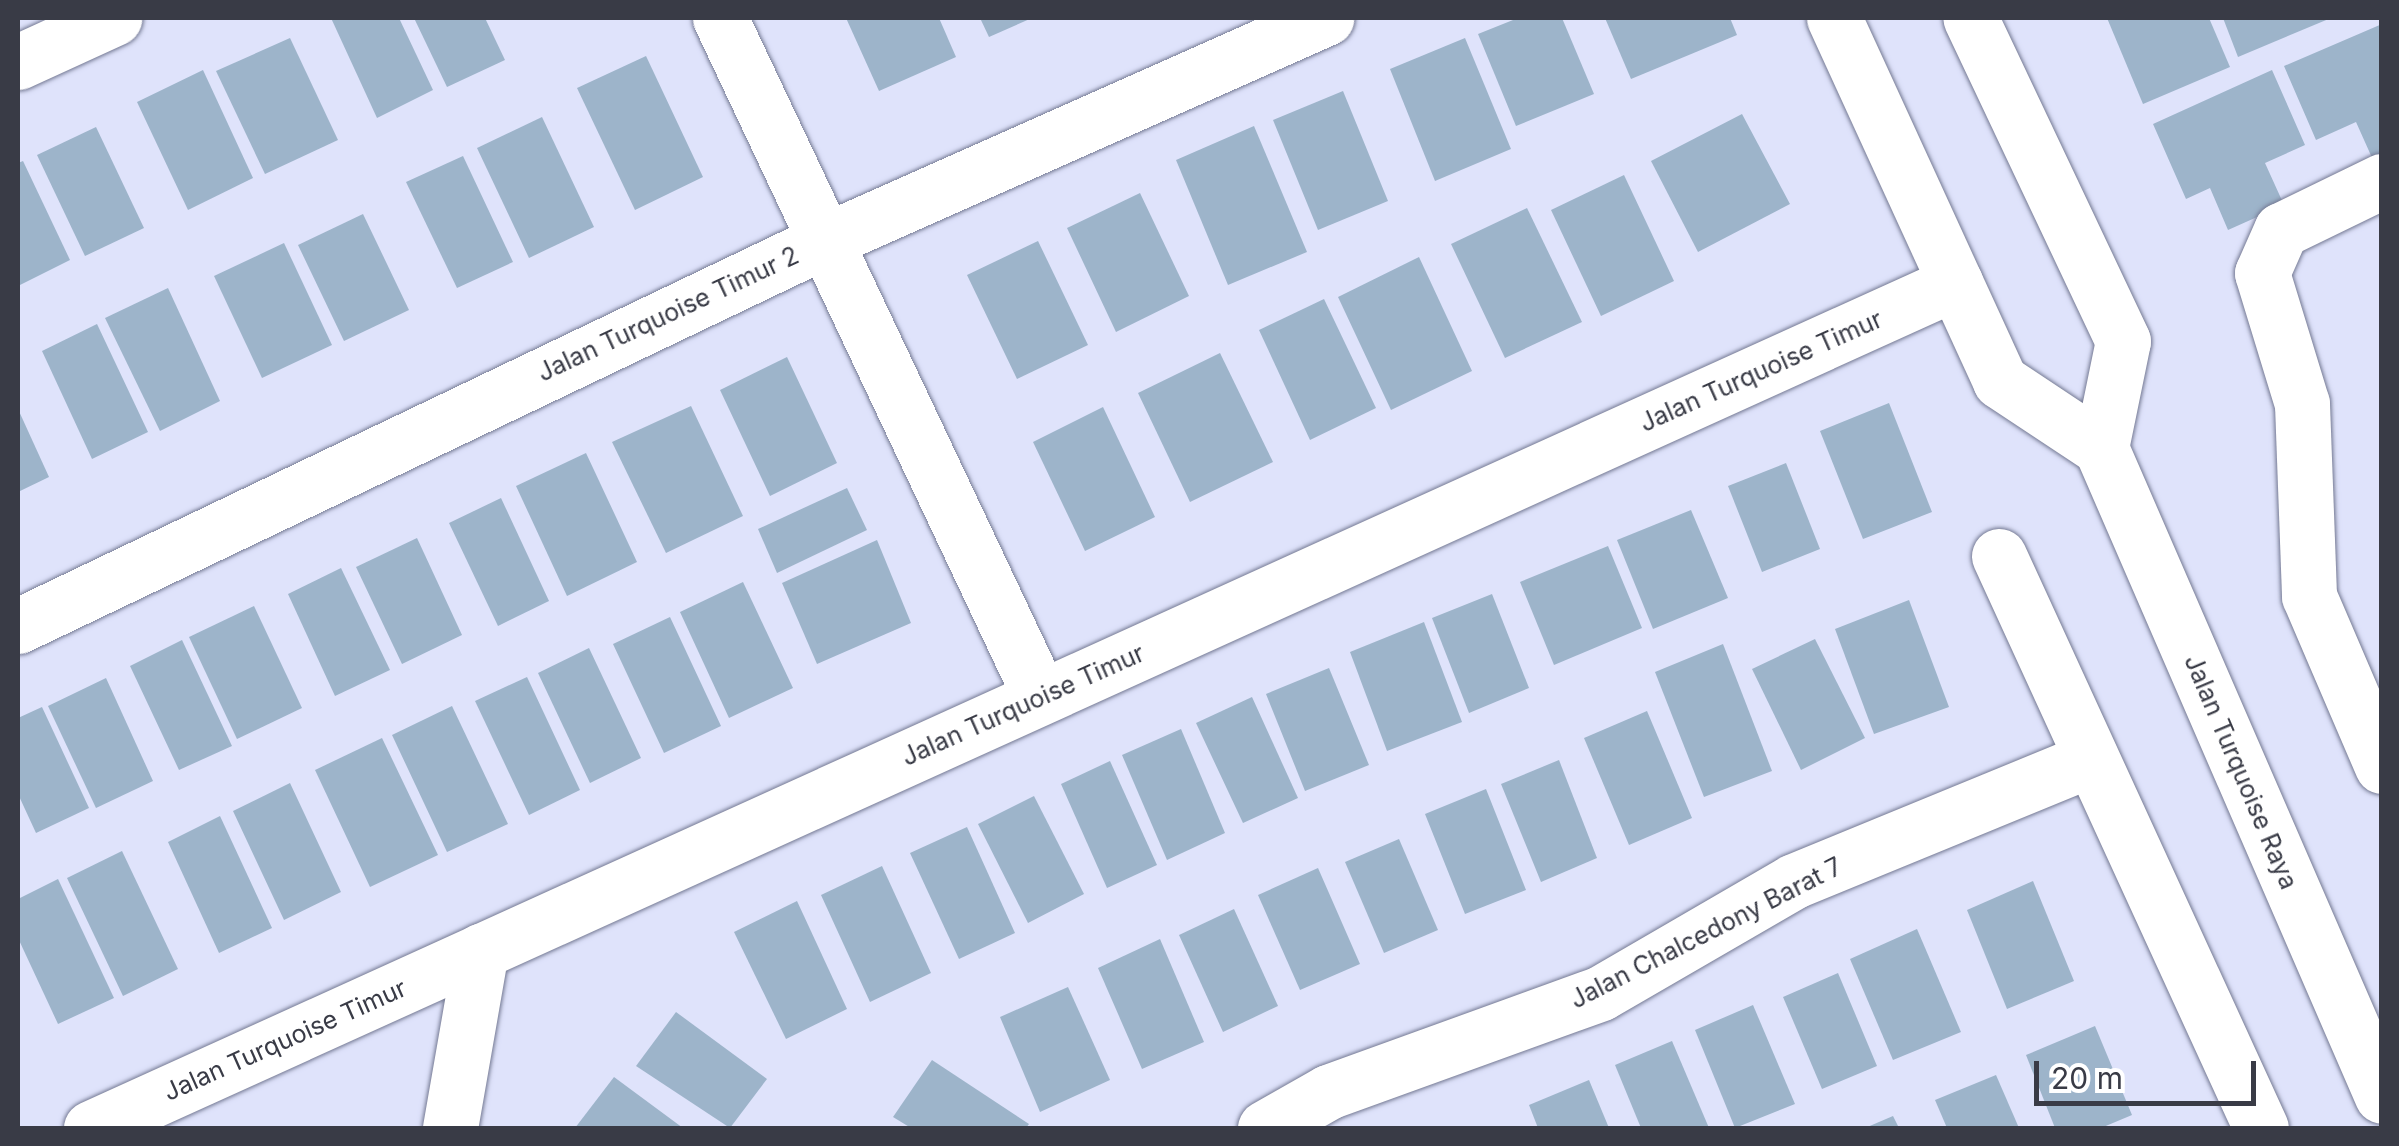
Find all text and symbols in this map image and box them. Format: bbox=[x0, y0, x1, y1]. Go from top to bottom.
street label: Jalan Turquoise Timur 2 bbox=[533, 240, 803, 388]
street label: Jalan Turquoise Timur bbox=[1635, 304, 1887, 438]
street label: Jalan Turquoise Timur bbox=[897, 638, 1149, 772]
street label: Jalan Turquoise Raya bbox=[2178, 650, 2304, 894]
street label: Jalan Chalcedony Barat 7 bbox=[1565, 851, 1847, 1015]
street label: Jalan Turquoise Timur bbox=[159, 973, 411, 1107]
scale bar bbox=[2039, 1041, 2262, 1103]
text: 20 m bbox=[2051, 1060, 2123, 1096]

